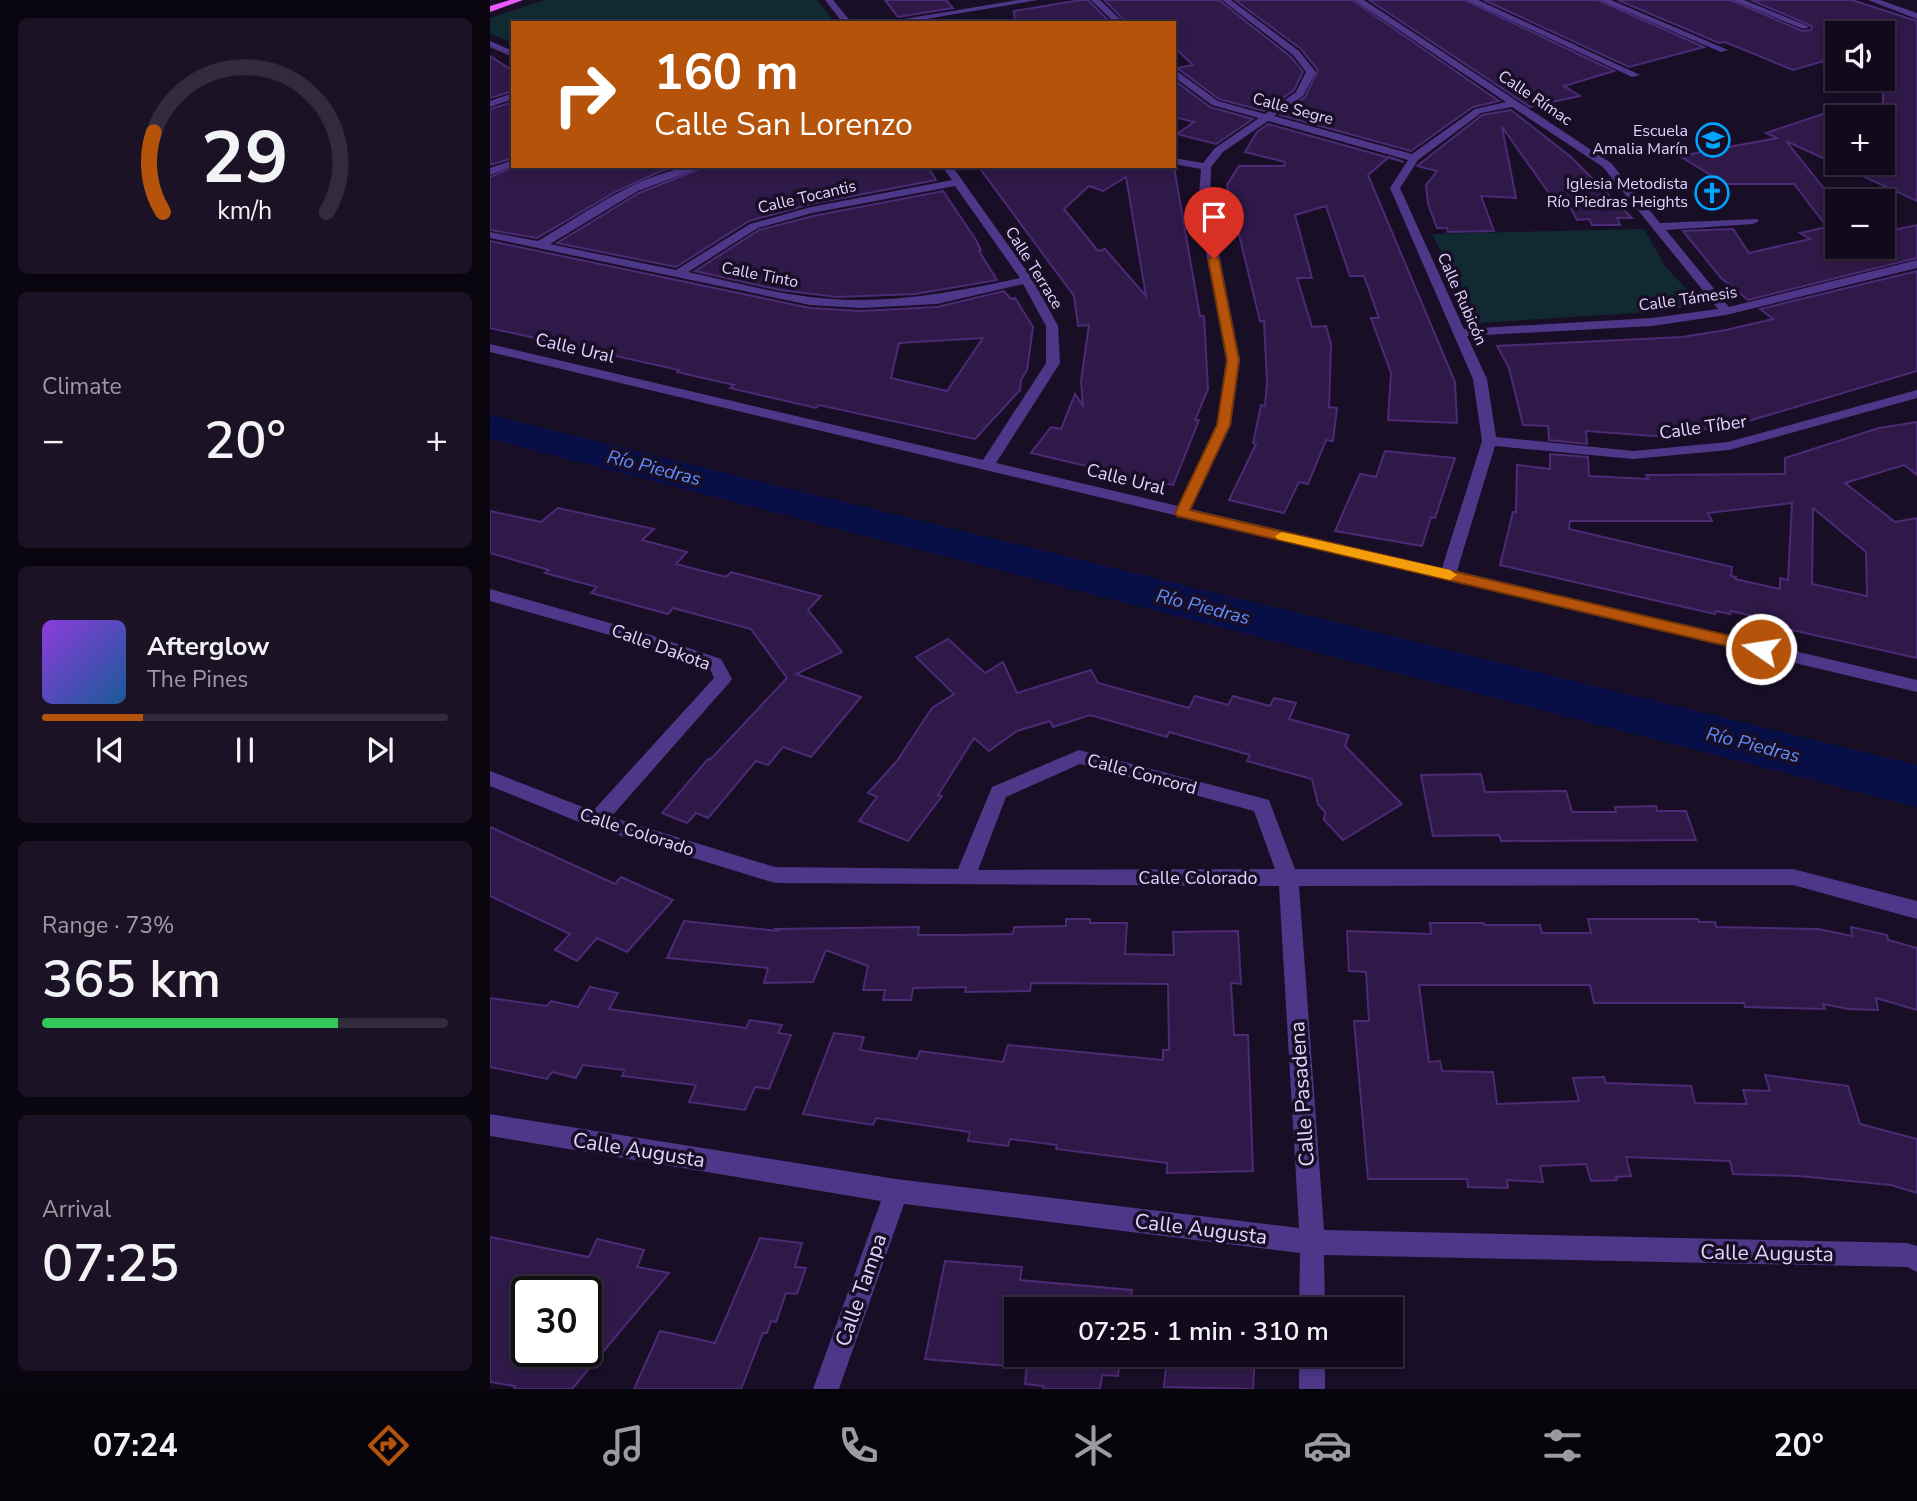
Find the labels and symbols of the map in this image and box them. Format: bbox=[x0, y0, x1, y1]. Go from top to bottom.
street label: Calle Rímac bbox=[1494, 65, 1577, 131]
street label: Calle Segre bbox=[1250, 88, 1336, 130]
place label: Escuela Amalia Marín bbox=[1592, 120, 1688, 160]
school or university icon: Escuela Amalia Marín bbox=[1694, 121, 1732, 159]
place label: Iglesia Metodista Río Piedras Heights bbox=[1547, 173, 1688, 213]
church icon: Iglesia Metodista Río Piedras Heights bbox=[1693, 174, 1731, 212]
street label: Calle Tocantis bbox=[756, 175, 858, 219]
pin bbox=[1184, 187, 1244, 259]
street label: Calle Terrace bbox=[1000, 223, 1068, 313]
street label: Calle Rubicón bbox=[1432, 249, 1492, 349]
street label: Calle Tinto bbox=[720, 257, 800, 293]
street label: Calle Támesis bbox=[1637, 281, 1739, 317]
street label: Calle Ural bbox=[533, 327, 618, 369]
street label: Calle Tíber bbox=[1658, 409, 1749, 445]
water label: Río Piedras bbox=[604, 444, 704, 492]
street label: Calle Ural bbox=[1084, 458, 1169, 501]
water label: Río Piedras bbox=[1153, 583, 1253, 631]
position arrow bbox=[1724, 612, 1798, 686]
street label: Calle Dakota bbox=[608, 618, 714, 676]
water label: Río Piedras bbox=[1703, 721, 1803, 769]
street label: Calle Concord bbox=[1084, 748, 1200, 800]
street label: Calle Colorado bbox=[577, 802, 697, 862]
street label: Calle Colorado bbox=[1138, 866, 1258, 890]
street label: Calle Pasadena bbox=[1283, 1020, 1321, 1168]
street label: Calle Augusta bbox=[571, 1126, 707, 1174]
street label: Calle Augusta bbox=[1133, 1207, 1269, 1251]
street label: Calle Tampa bbox=[829, 1230, 893, 1350]
street label: Calle Augusta bbox=[1700, 1238, 1834, 1268]
speed limit sign: 30 bbox=[511, 1276, 602, 1367]

